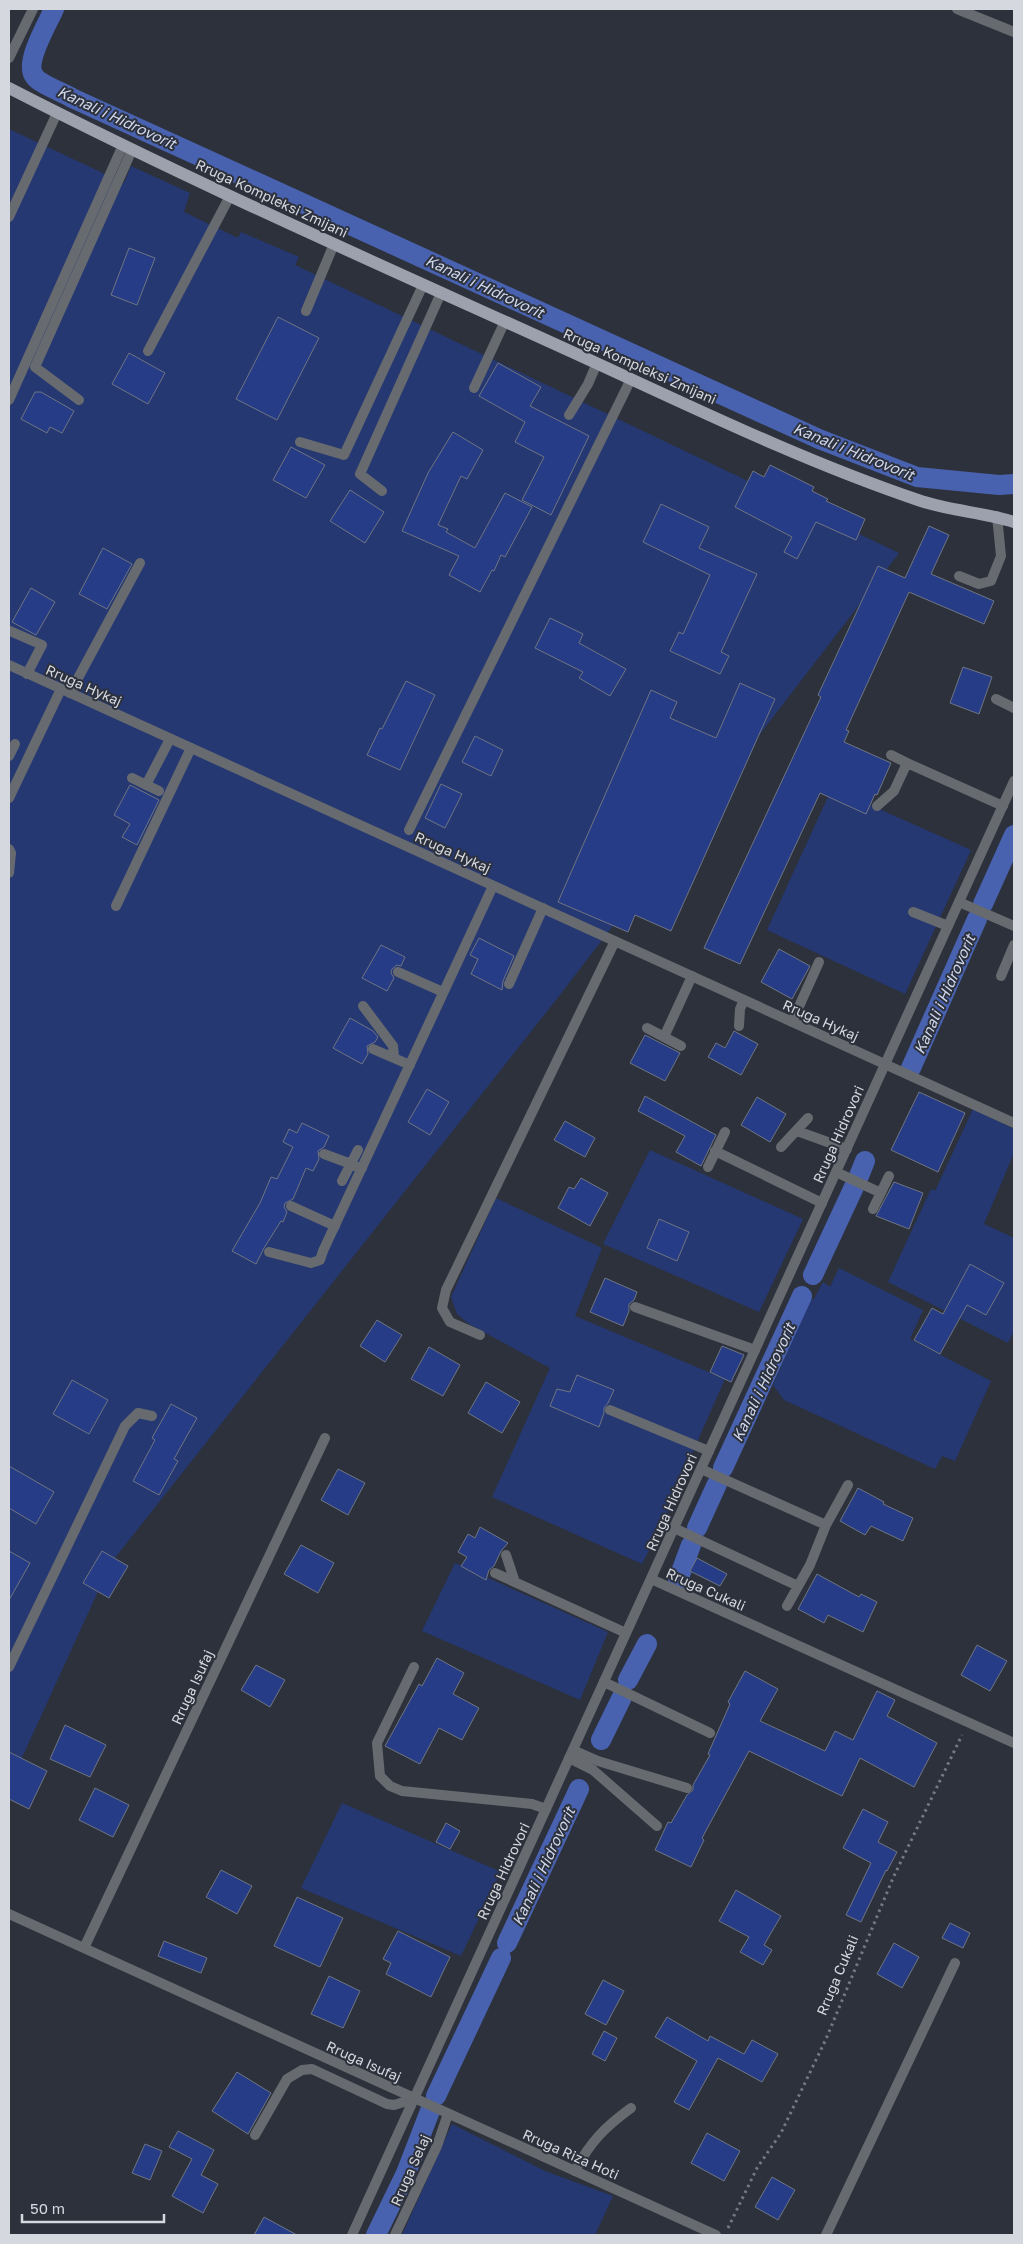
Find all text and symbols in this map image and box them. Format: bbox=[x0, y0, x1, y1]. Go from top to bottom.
water label: Kanali i Hidrovorit bbox=[55, 82, 181, 153]
street label: Rruga Kompleksi Zmijani bbox=[193, 155, 351, 241]
water label: Kanali i Hidrovorit bbox=[423, 251, 549, 322]
street label: Rruga Kompleksi Zmijani bbox=[561, 325, 719, 407]
water label: Kanali i Hidrovorit bbox=[791, 419, 919, 484]
street label: Rruga Hykaj bbox=[43, 661, 125, 709]
street label: Rruga Hykaj bbox=[412, 828, 494, 876]
water label: Kanali i Hidrovorit bbox=[910, 930, 979, 1056]
street label: Rruga Hykaj bbox=[780, 996, 862, 1044]
street label: Rruga Hidrovori bbox=[809, 1083, 867, 1185]
water label: Kanali i Hidrovorit bbox=[728, 1318, 799, 1444]
street label: Rruga Hidrovori bbox=[642, 1451, 700, 1553]
street label: Rruga Cukali bbox=[664, 1564, 748, 1614]
street label: Rruga Isufaj bbox=[167, 1647, 217, 1727]
water label: Kanali i Hidrovorit bbox=[508, 1802, 579, 1928]
street label: Rruga Hidrovori bbox=[473, 1820, 533, 1922]
street label: Rruga Cukali bbox=[812, 1932, 862, 2018]
street label: Rruga Isufaj bbox=[324, 2037, 404, 2085]
street label: Rruga Riza Hoti bbox=[520, 2125, 622, 2183]
street label: Rruga Selaj bbox=[387, 2132, 433, 2208]
scale bar bbox=[22, 2192, 165, 2224]
text: 50 m bbox=[30, 2199, 65, 2217]

